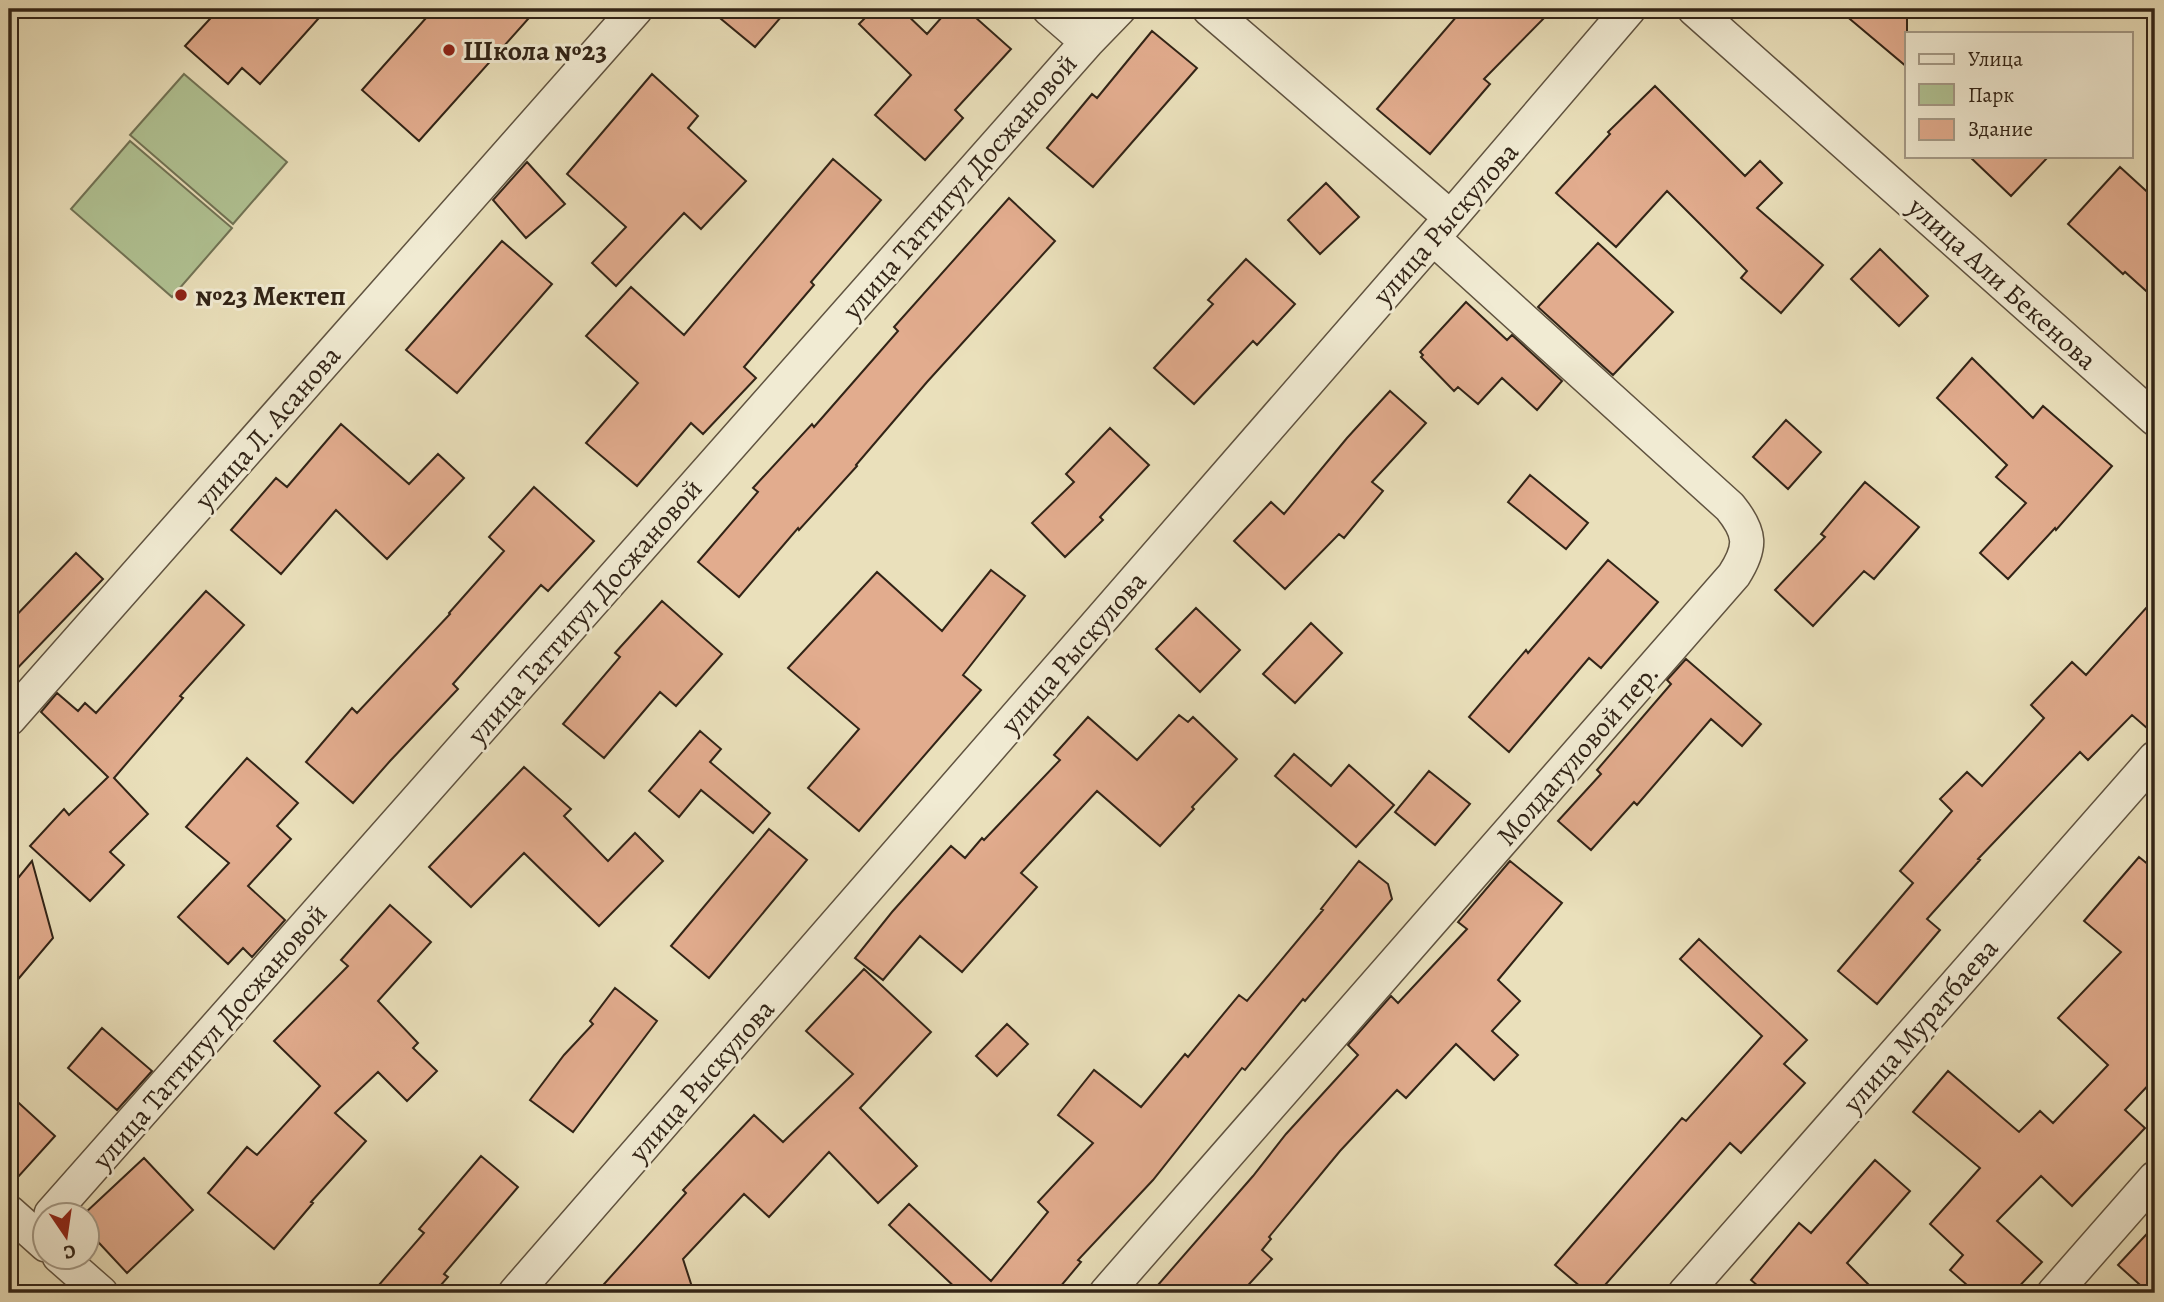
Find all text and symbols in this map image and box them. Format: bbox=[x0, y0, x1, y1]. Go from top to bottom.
place label: Школа №23 bbox=[463, 32, 607, 70]
legend bbox=[1905, 32, 2132, 158]
marker: Школа №23 bbox=[441, 42, 457, 58]
text: Улица bbox=[1968, 45, 2023, 73]
street label: улица Таттигул Досжановой bbox=[833, 46, 1086, 328]
text: Парк bbox=[1968, 81, 2014, 109]
text: Здание bbox=[1968, 115, 2033, 143]
street label: улица Рыскулова bbox=[1364, 134, 1527, 314]
street label: улица Али Бекенова bbox=[1899, 188, 2105, 379]
place label: №23 Мектеп bbox=[195, 277, 346, 315]
marker: №23 Мектеп bbox=[173, 287, 189, 303]
street label: улица Л. Асанова bbox=[185, 338, 349, 518]
street label: улица Таттигул Досжановой bbox=[458, 471, 711, 753]
street label: улица Рыскулова bbox=[992, 563, 1155, 743]
street label: Молдагуловой пер. bbox=[1488, 655, 1668, 854]
street label: улица Таттигул Досжановой bbox=[83, 896, 336, 1178]
street label: улица Муратбаева bbox=[1834, 930, 2007, 1122]
street label: улица Рыскулова bbox=[620, 991, 783, 1171]
north arrow bbox=[32, 1200, 102, 1270]
text: С bbox=[61, 1238, 78, 1266]

